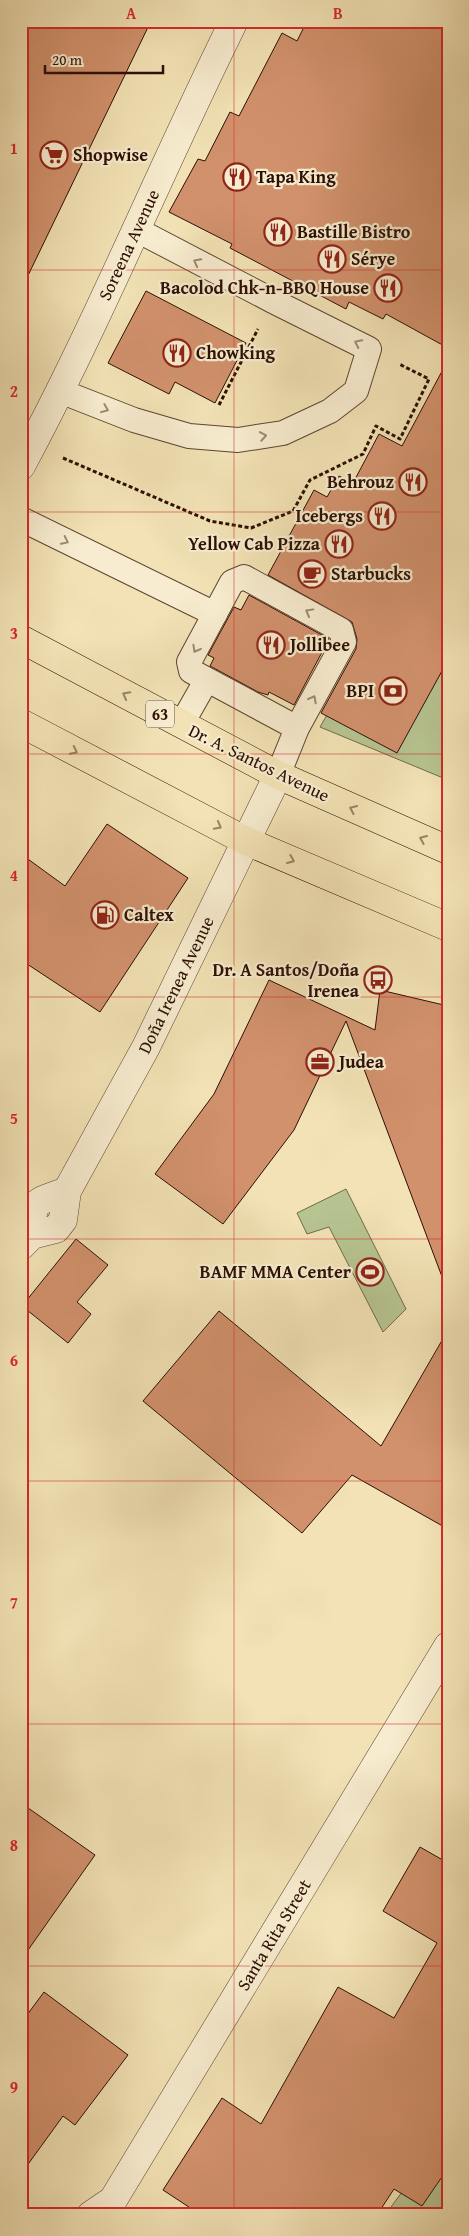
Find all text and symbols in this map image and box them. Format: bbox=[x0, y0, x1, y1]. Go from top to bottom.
text: A bbox=[126, 1, 137, 25]
text: B bbox=[333, 1, 343, 25]
scale bar bbox=[45, 42, 162, 74]
text: 20 m bbox=[52, 49, 83, 70]
text: 1 bbox=[10, 136, 18, 160]
supermarket icon: Shopwise bbox=[39, 140, 69, 170]
place label: Shopwise bbox=[73, 141, 148, 168]
restaurant icon: Tapa King bbox=[222, 162, 252, 192]
place label: Tapa King bbox=[256, 163, 336, 190]
street label: Soreena Avenue bbox=[91, 185, 166, 305]
restaurant icon: Bastille Bistro bbox=[263, 217, 293, 247]
place label: Bastille Bistro bbox=[297, 218, 411, 245]
restaurant icon: Sérye bbox=[317, 244, 347, 274]
place label: Sérye bbox=[351, 245, 395, 272]
one-way arrow bbox=[194, 258, 203, 268]
restaurant icon: Bacolod Chk-n-BBQ House bbox=[373, 273, 403, 303]
place label: Bacolod Chk-n-BBQ House bbox=[160, 274, 369, 301]
restaurant icon: Chowking bbox=[162, 338, 192, 368]
place label: Chowking bbox=[196, 339, 276, 366]
one-way arrow bbox=[354, 339, 363, 349]
text: 2 bbox=[10, 379, 18, 403]
one-way arrow bbox=[100, 402, 109, 413]
one-way arrow bbox=[258, 432, 267, 442]
restaurant icon: Behrouz bbox=[398, 467, 428, 497]
place label: Behrouz bbox=[327, 468, 394, 495]
restaurant icon: Icebergs bbox=[367, 501, 397, 531]
place label: Icebergs bbox=[296, 502, 363, 529]
restaurant icon: Yellow Cab Pizza bbox=[324, 529, 354, 559]
place label: Yellow Cab Pizza bbox=[188, 530, 321, 557]
one-way arrow bbox=[60, 535, 69, 545]
cafe icon: Starbucks bbox=[297, 559, 327, 589]
place label: Starbucks bbox=[331, 560, 411, 587]
one-way arrow bbox=[305, 609, 314, 619]
text: 3 bbox=[10, 621, 18, 645]
restaurant icon: Jollibee bbox=[256, 630, 286, 660]
place label: Jollibee bbox=[287, 631, 350, 658]
one-way arrow bbox=[192, 644, 202, 653]
bank icon: BPI bbox=[378, 676, 408, 706]
place label: BPI bbox=[346, 677, 374, 704]
one-way arrow bbox=[122, 692, 131, 702]
one-way arrow bbox=[306, 695, 316, 704]
road number: 63 bbox=[146, 701, 174, 728]
street label: Dr. A. Santos Avenue bbox=[184, 717, 334, 808]
one-way arrow bbox=[69, 745, 78, 755]
one-way arrow bbox=[349, 804, 358, 815]
one-way arrow bbox=[213, 820, 222, 830]
one-way arrow bbox=[419, 835, 428, 846]
one-way arrow bbox=[286, 854, 295, 864]
text: 4 bbox=[10, 863, 18, 887]
fuel station icon: Caltex bbox=[90, 900, 120, 930]
place label: Caltex bbox=[124, 901, 174, 928]
street label: Doña Irenea Avenue bbox=[131, 911, 221, 1058]
place label: Dr. A Santos/Doña Irenea bbox=[213, 956, 360, 1004]
bus stop icon: Dr. A Santos/Doña Irenea bbox=[363, 965, 393, 995]
office icon: Judea bbox=[305, 1047, 335, 1077]
place label: Judea bbox=[336, 1048, 385, 1075]
text: 5 bbox=[10, 1106, 18, 1130]
sports icon: BAMF MMA Center bbox=[355, 1257, 385, 1287]
place label: BAMF MMA Center bbox=[200, 1258, 352, 1285]
text: 6 bbox=[10, 1348, 18, 1372]
text: 7 bbox=[10, 1590, 18, 1614]
text: 8 bbox=[10, 1833, 18, 1857]
street label: Santa Rita Street bbox=[230, 1873, 318, 1996]
text: 9 bbox=[10, 2075, 18, 2099]

